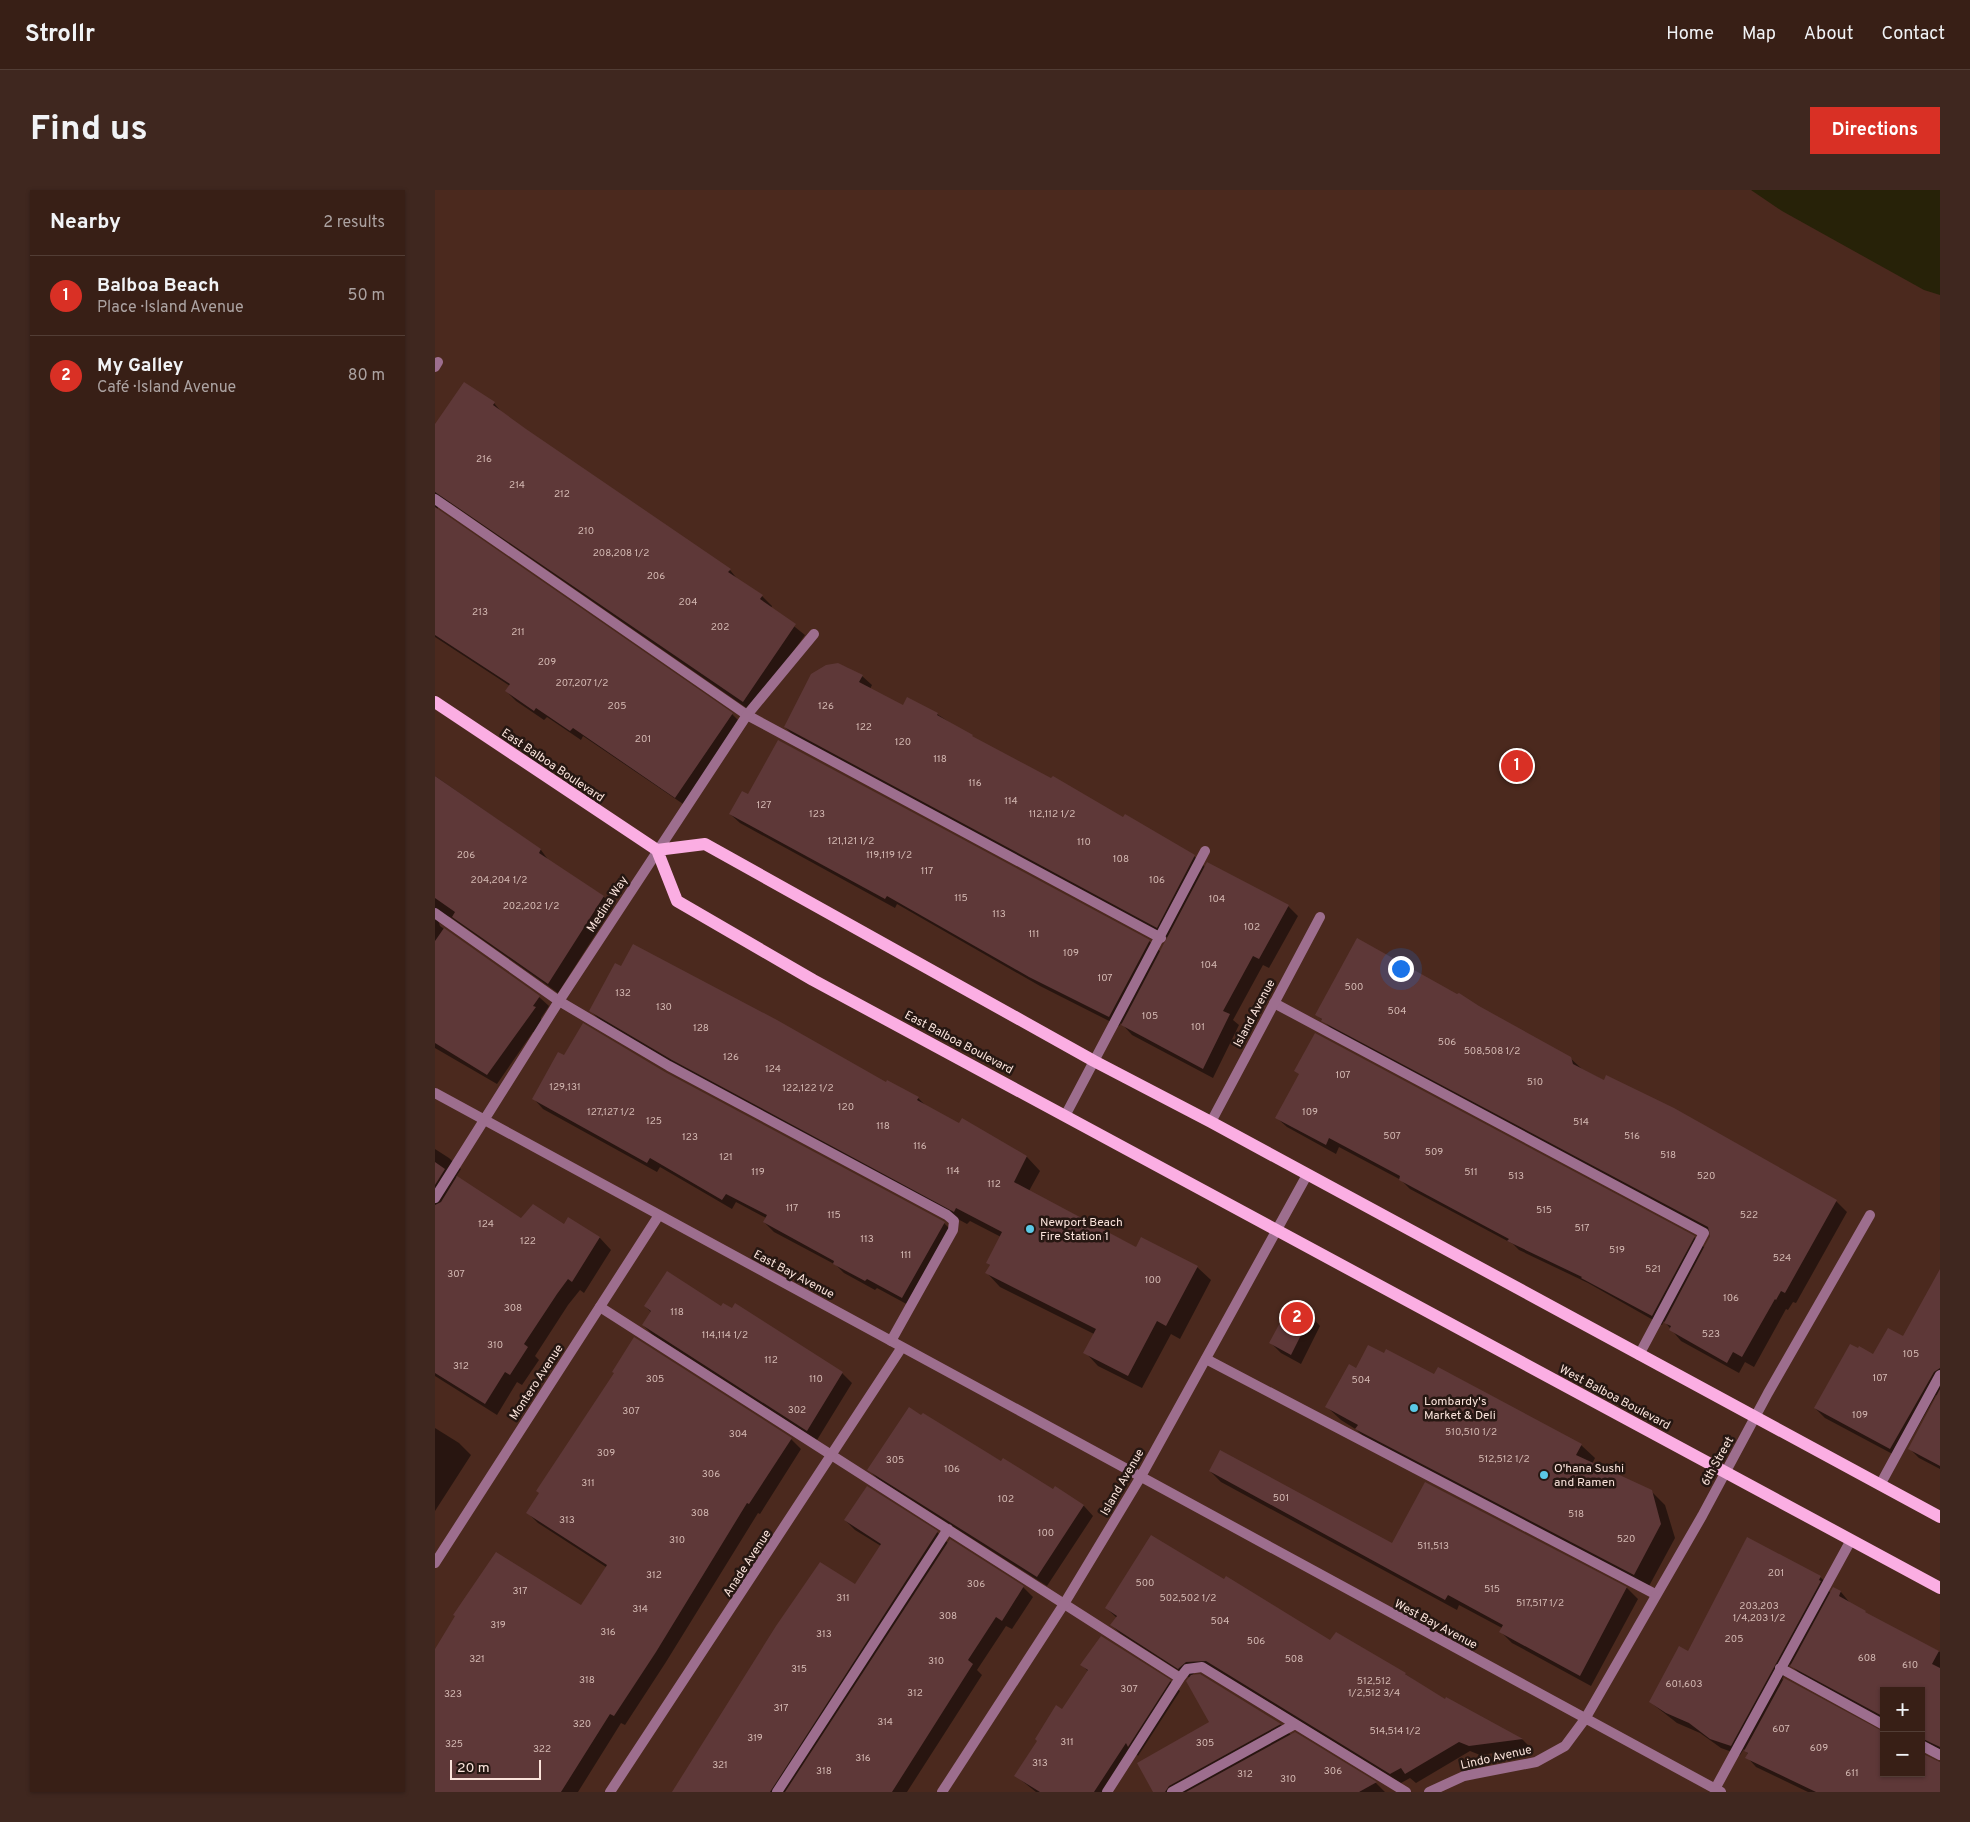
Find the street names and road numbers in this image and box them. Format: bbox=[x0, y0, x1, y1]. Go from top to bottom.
street label: East Balboa Boulevard bbox=[498, 725, 607, 806]
street label: Medina Way bbox=[584, 873, 632, 936]
street label: Island Avenue bbox=[1230, 977, 1279, 1050]
street label: East Balboa Boulevard bbox=[901, 1007, 1016, 1078]
street label: East Bay Avenue bbox=[750, 1247, 837, 1303]
street label: Montero Avenue bbox=[506, 1342, 567, 1424]
street label: West Balboa Boulevard bbox=[1556, 1362, 1673, 1434]
street label: 6th Street bbox=[1698, 1434, 1738, 1489]
street label: Island Avenue bbox=[1097, 1446, 1148, 1519]
street label: Anade Avenue bbox=[720, 1527, 776, 1600]
street label: West Bay Avenue bbox=[1391, 1596, 1480, 1654]
street label: Lindo Avenue bbox=[1459, 1742, 1533, 1774]

